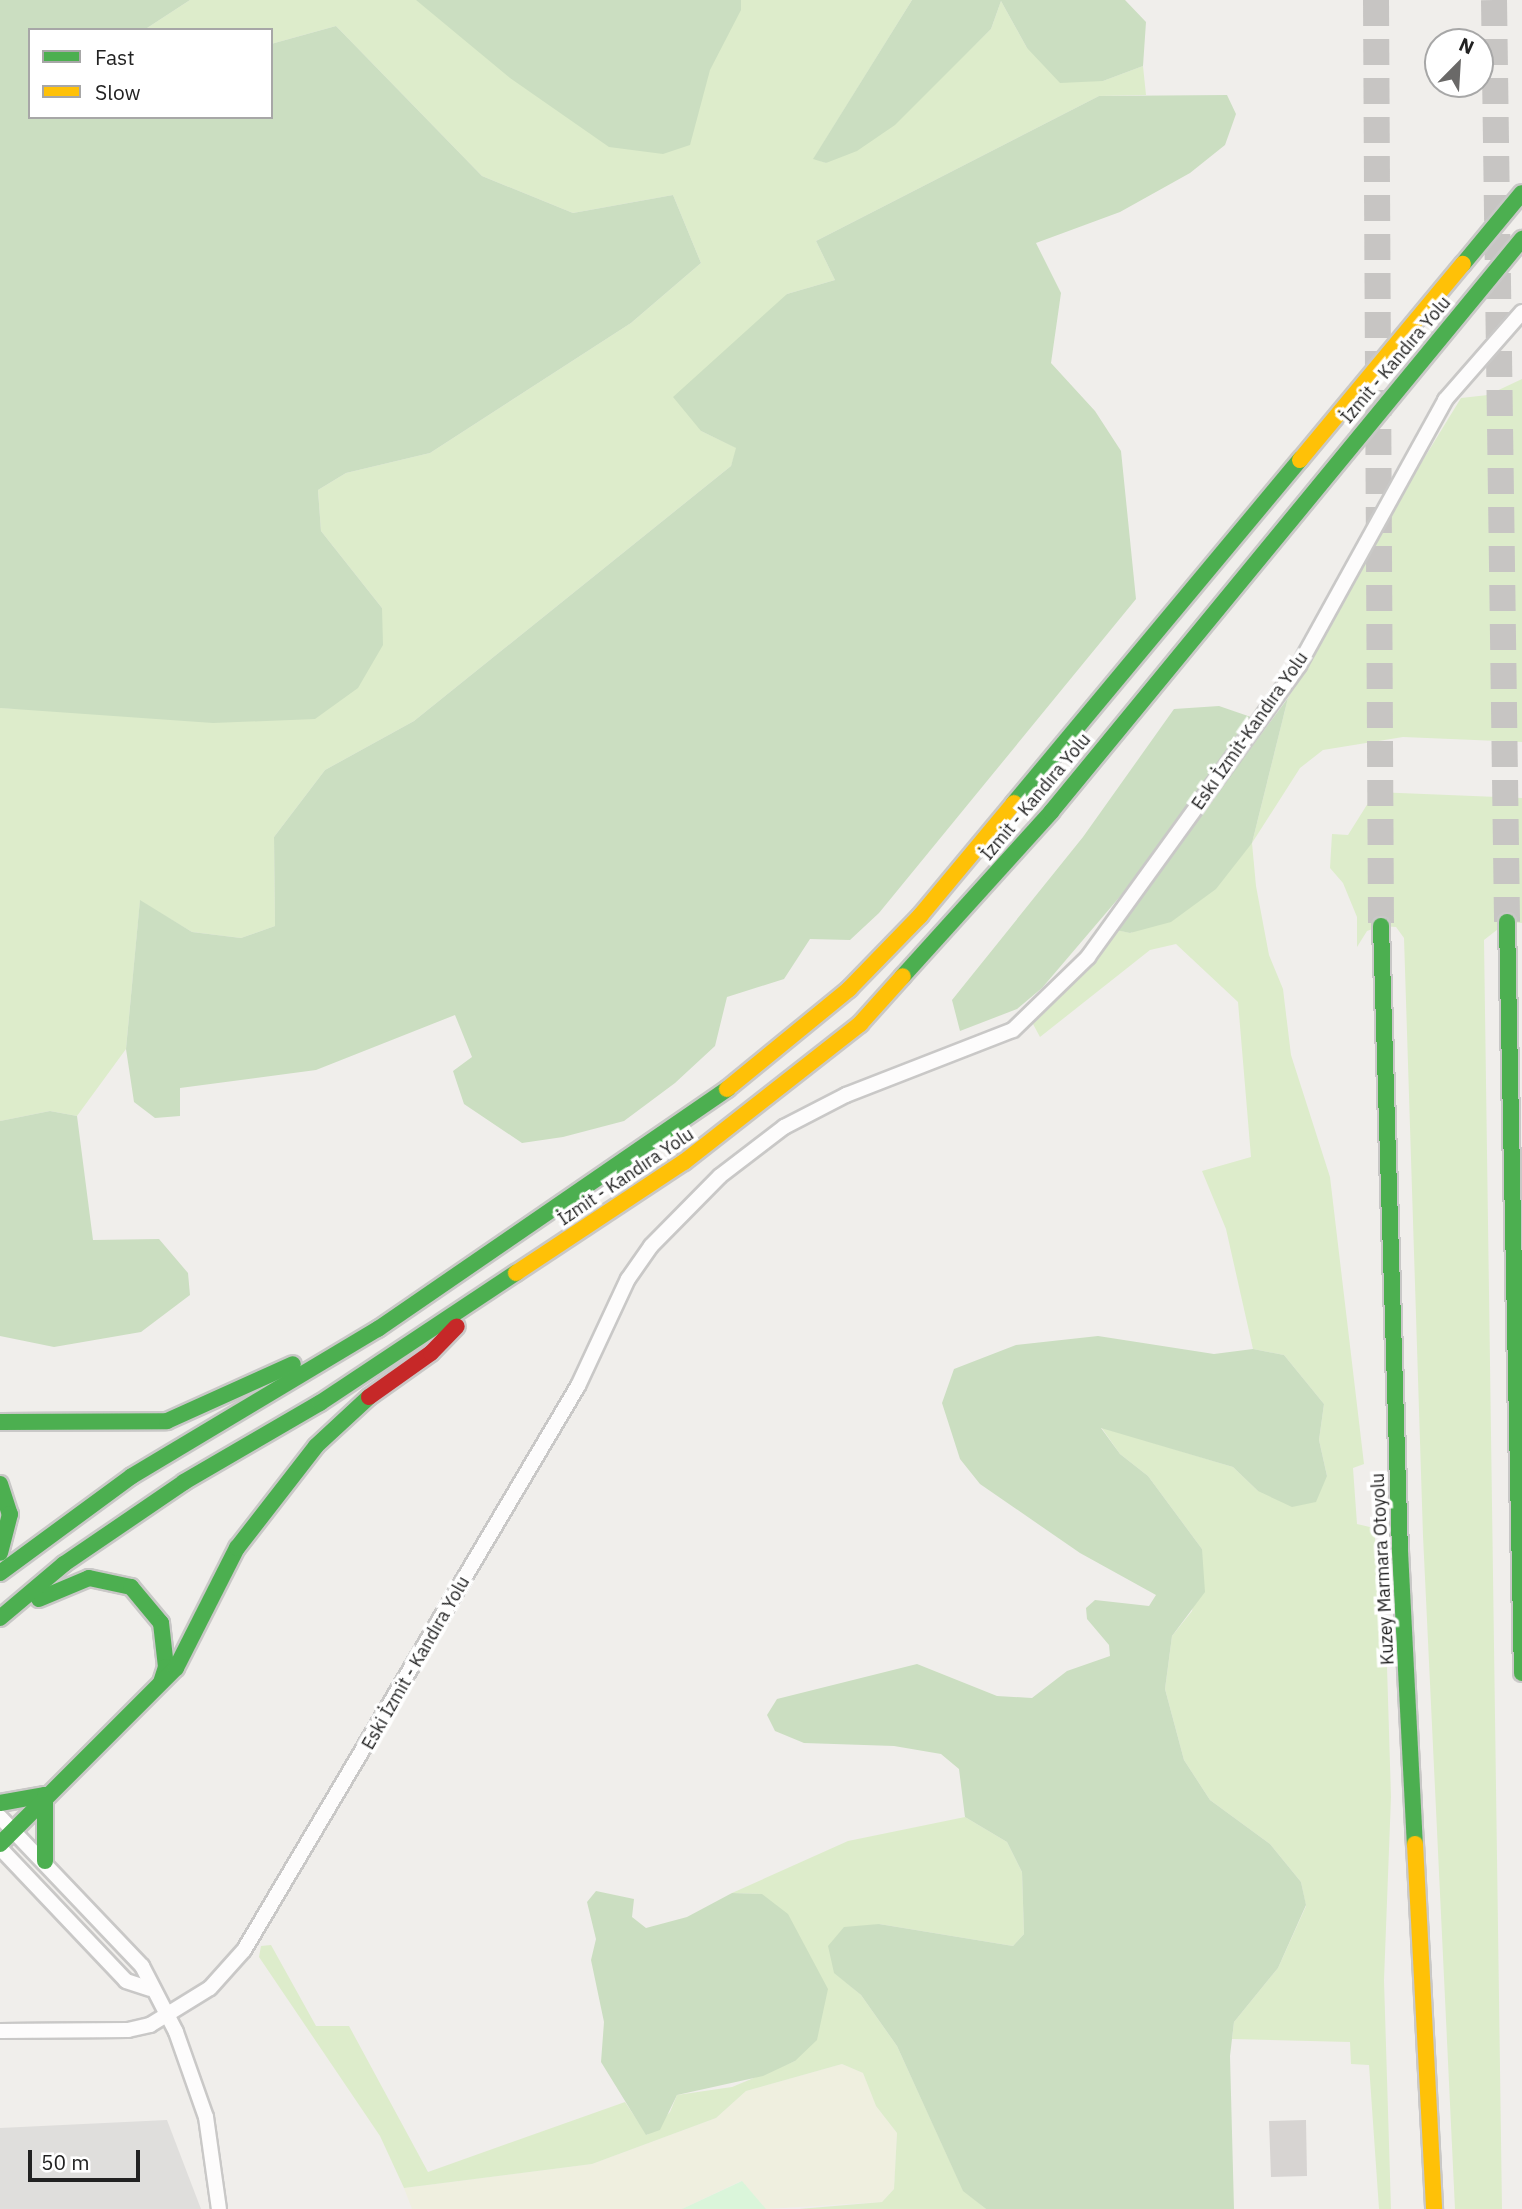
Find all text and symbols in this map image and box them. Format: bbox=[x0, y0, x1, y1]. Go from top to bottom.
legend bbox=[28, 28, 273, 119]
north arrow bbox=[1424, 28, 1494, 98]
text: N bbox=[1456, 32, 1478, 59]
text: Fast bbox=[95, 43, 135, 71]
text: Slow bbox=[95, 78, 141, 106]
street label: İzmit - Kandıra Yolu bbox=[1337, 292, 1455, 428]
street label: Eskı İzmit-Kandıra Yolu bbox=[1187, 648, 1313, 814]
street label: İzmit - Kandıra Yolu bbox=[977, 729, 1095, 865]
street label: İzmit - Kandıra Yolu bbox=[554, 1124, 698, 1230]
street label: Kuzey Marmara Otoyolu bbox=[1367, 1472, 1399, 1666]
street label: Eski İzmit - Kandıra Yolu bbox=[358, 1572, 474, 1754]
scale bar bbox=[32, 2136, 144, 2180]
text: 50 m bbox=[41, 2148, 90, 2176]

